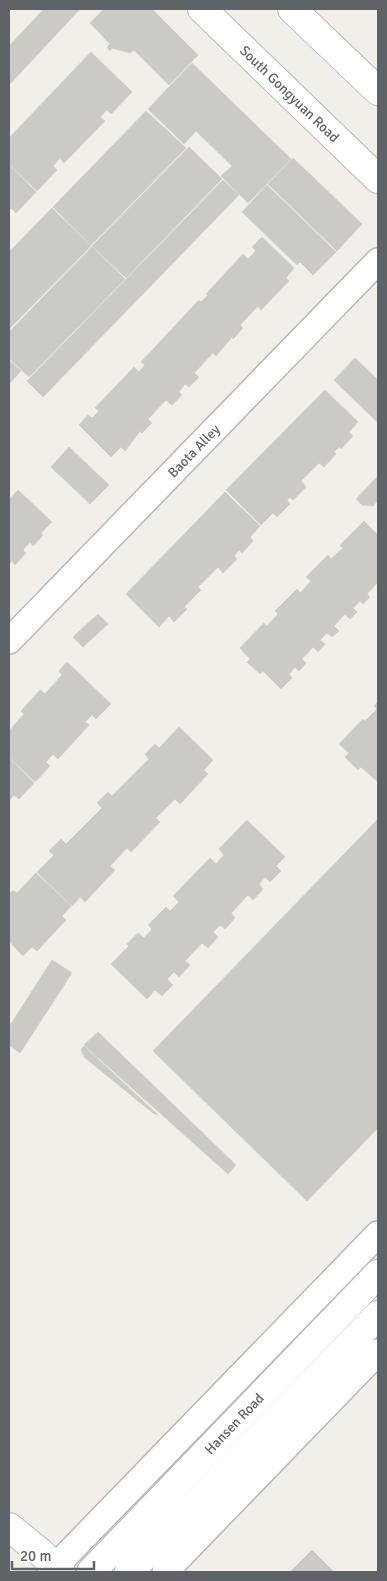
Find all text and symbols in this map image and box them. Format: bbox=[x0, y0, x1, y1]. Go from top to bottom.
street label: South Gongyuan Road bbox=[236, 42, 343, 146]
street label: Baota Alley bbox=[164, 421, 224, 481]
street label: Hansen Road bbox=[201, 1390, 267, 1458]
scale bar bbox=[12, 1538, 95, 1570]
text: 20 m bbox=[20, 1547, 51, 1565]

